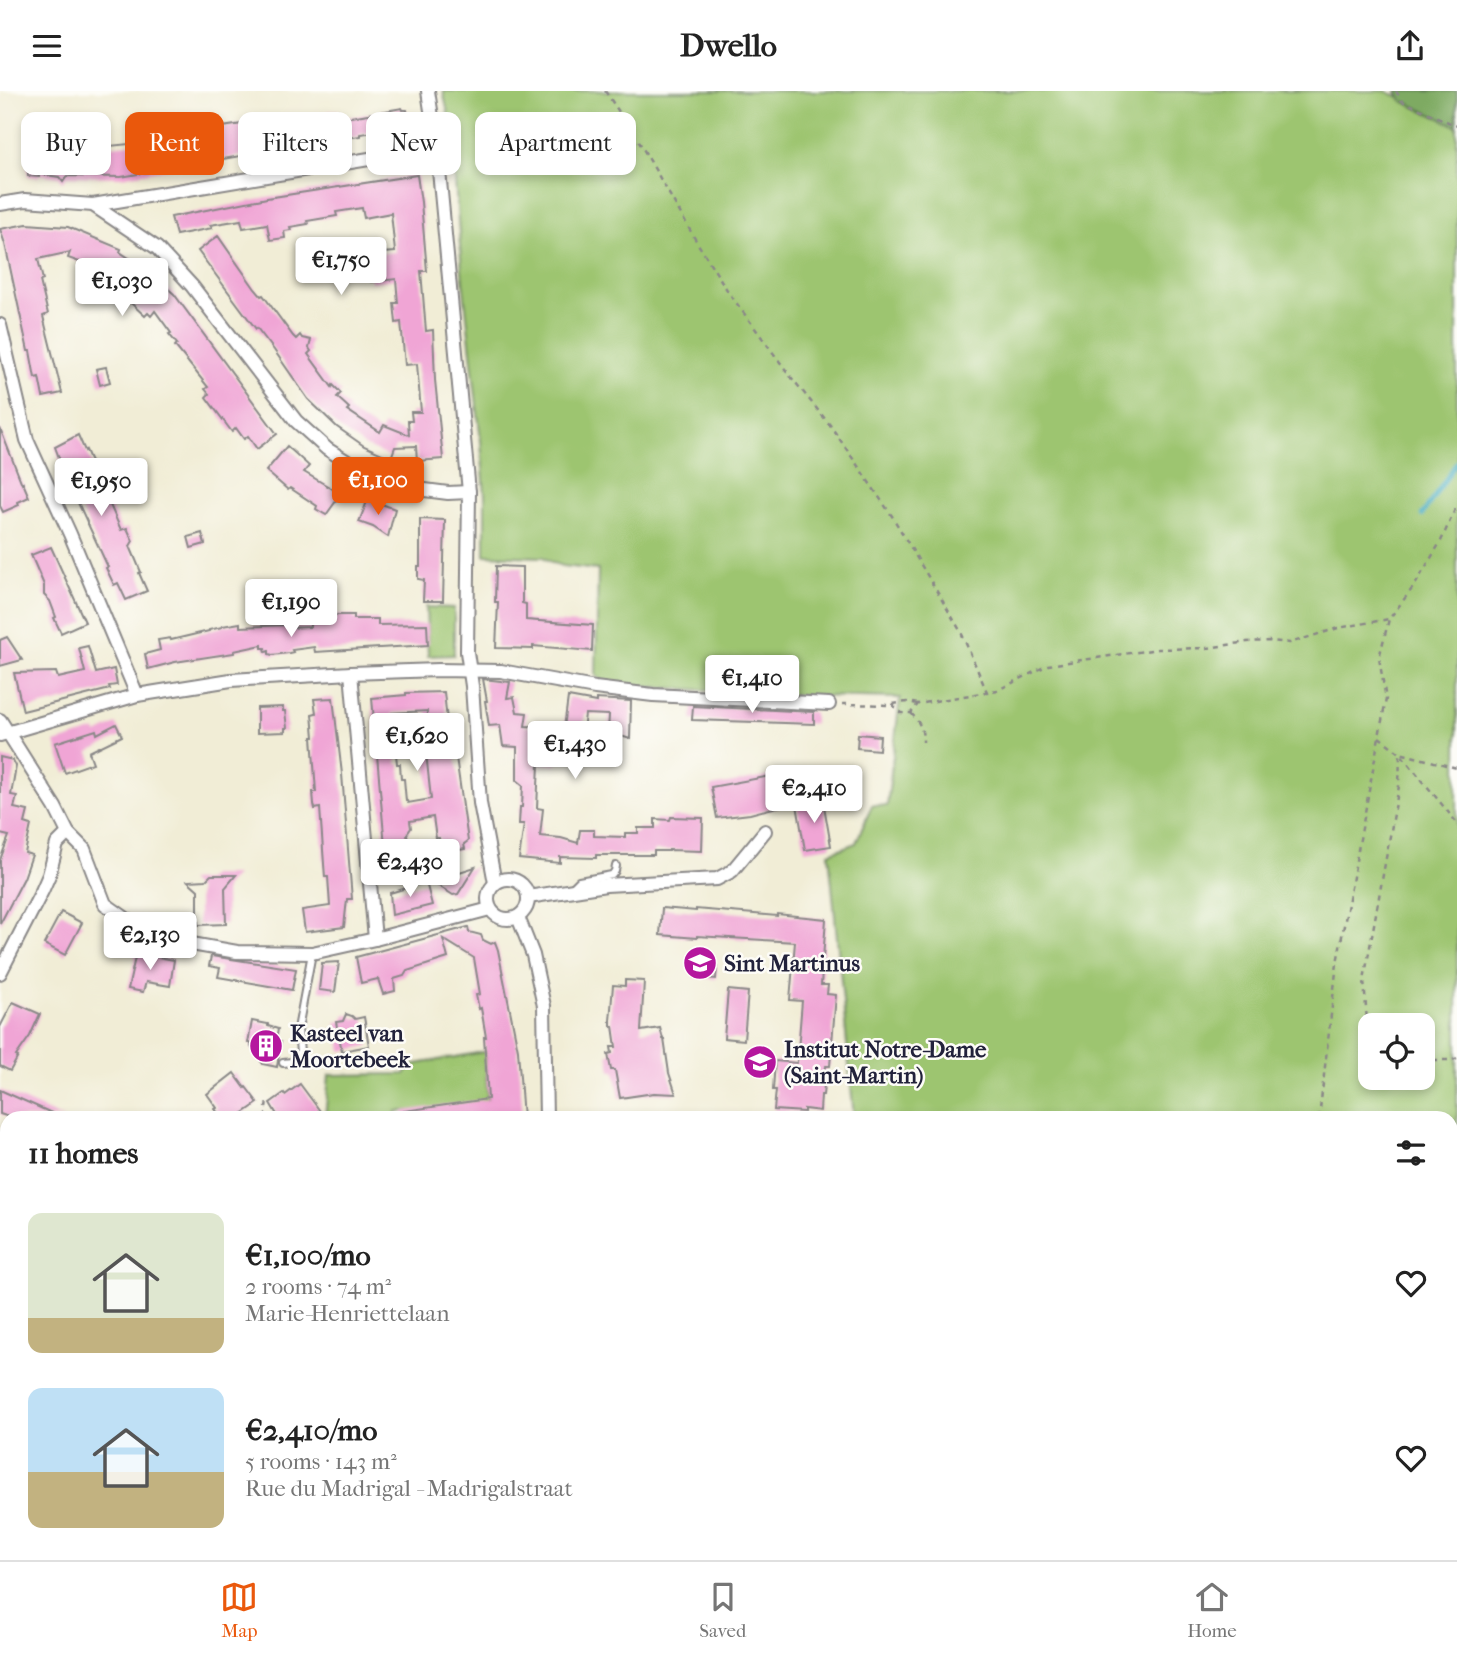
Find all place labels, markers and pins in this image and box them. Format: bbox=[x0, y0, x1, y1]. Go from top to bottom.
pin: €1,750 bbox=[284, 237, 398, 297]
pin: €1,030 bbox=[65, 259, 179, 318]
pin: €1,100 bbox=[321, 457, 435, 517]
pin: €1,950 bbox=[44, 459, 158, 518]
pin: €1,190 bbox=[234, 580, 348, 639]
pin: €1,410 bbox=[695, 655, 809, 715]
pin: €1,620 bbox=[360, 713, 474, 773]
pin: €1,430 bbox=[518, 721, 632, 781]
pin: €2,410 bbox=[757, 765, 871, 825]
pin: €2,430 bbox=[353, 839, 467, 899]
pin: €2,130 bbox=[93, 913, 207, 972]
school or university icon: Sint Martinus bbox=[681, 944, 719, 982]
place label: Sint Martinus bbox=[724, 950, 861, 977]
place label: Kasteel van Moortebeek bbox=[290, 1020, 411, 1073]
building icon: Kasteel van Moortebeek bbox=[247, 1027, 285, 1065]
place label: Institut Notre-Dame (Saint-Martin) bbox=[784, 1036, 987, 1089]
school or university icon: Institut Notre-Dame (Saint-Martin) bbox=[741, 1043, 779, 1081]

